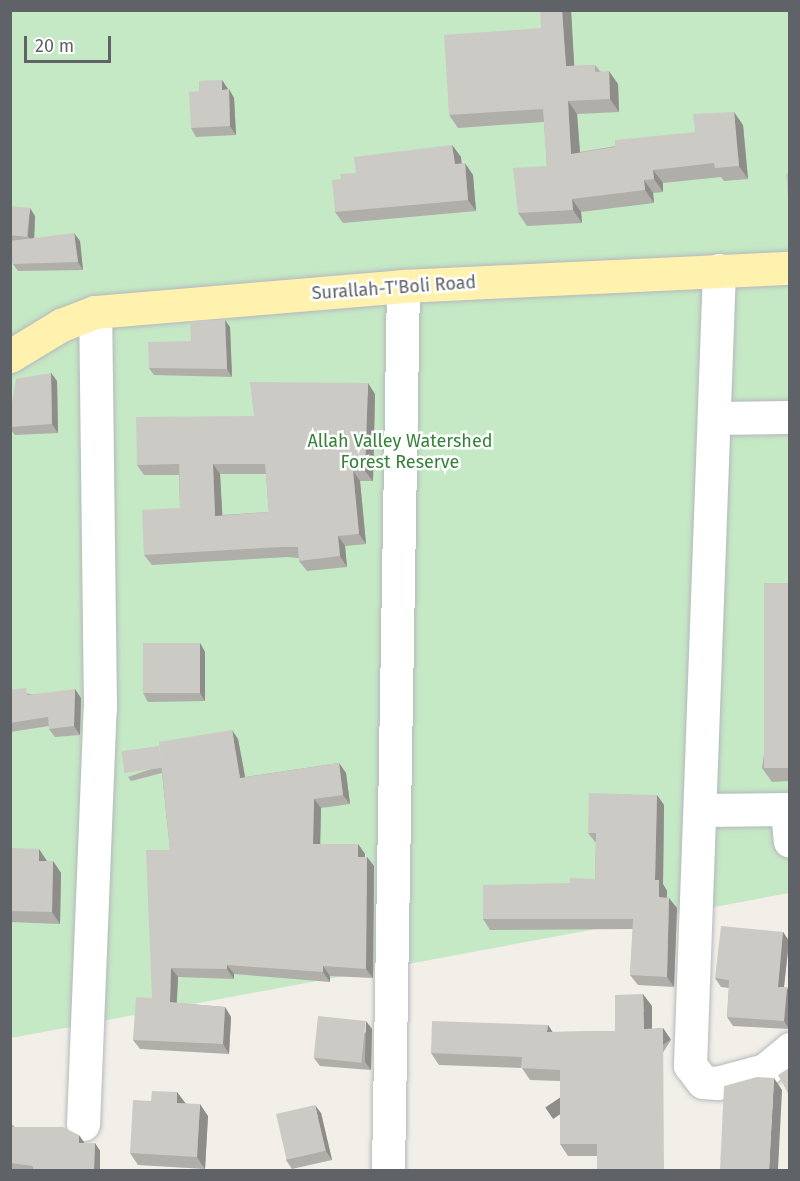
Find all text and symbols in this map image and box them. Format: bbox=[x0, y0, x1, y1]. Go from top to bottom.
scale bar bbox=[27, 24, 114, 62]
text: 20 m bbox=[35, 35, 74, 57]
street label: Surallah-T'Boli Road bbox=[311, 271, 477, 305]
park label: Allah Valley Watershed Forest Reserve bbox=[308, 431, 492, 474]

